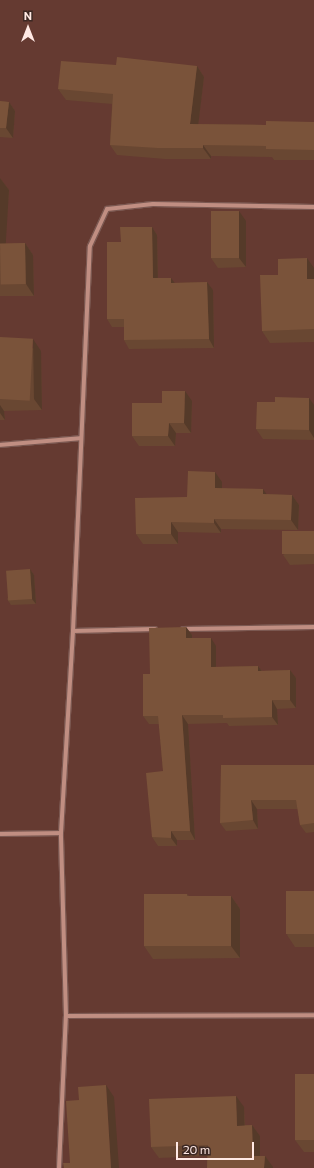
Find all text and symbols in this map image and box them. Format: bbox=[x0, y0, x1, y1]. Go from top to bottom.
north arrow bbox=[8, 8, 48, 48]
text: N bbox=[24, 9, 32, 22]
scale bar bbox=[178, 1134, 256, 1160]
text: 20 m bbox=[183, 1142, 210, 1156]

